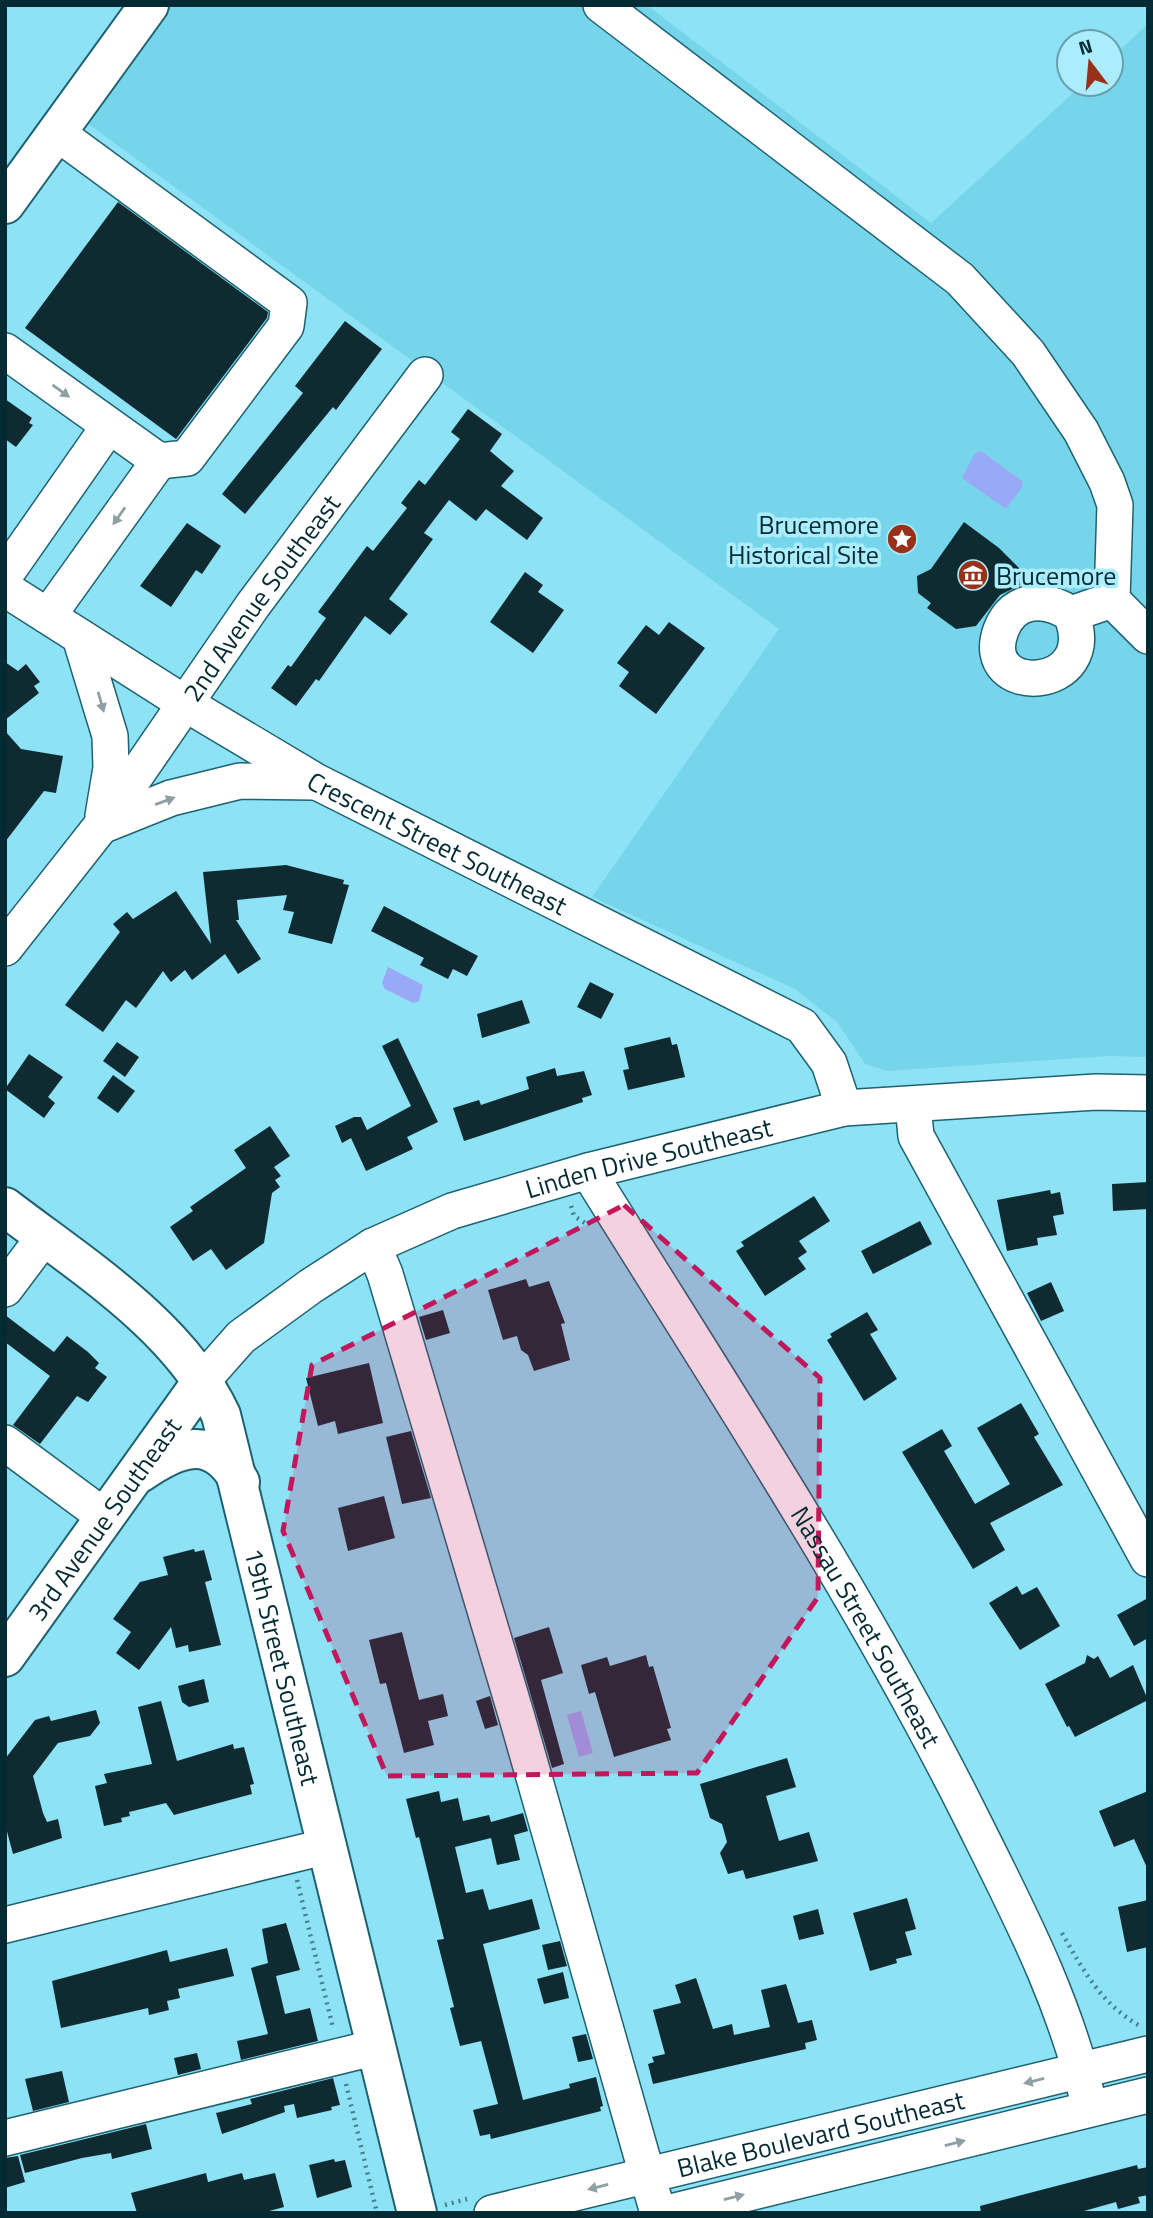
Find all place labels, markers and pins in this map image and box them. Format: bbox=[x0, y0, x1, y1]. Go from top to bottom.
place label: Brucemore Historical Site bbox=[728, 505, 879, 574]
place icon: Brucemore Historical Site bbox=[885, 522, 919, 556]
place label: Brucemore bbox=[996, 556, 1116, 595]
museum icon: Brucemore bbox=[956, 558, 990, 592]

